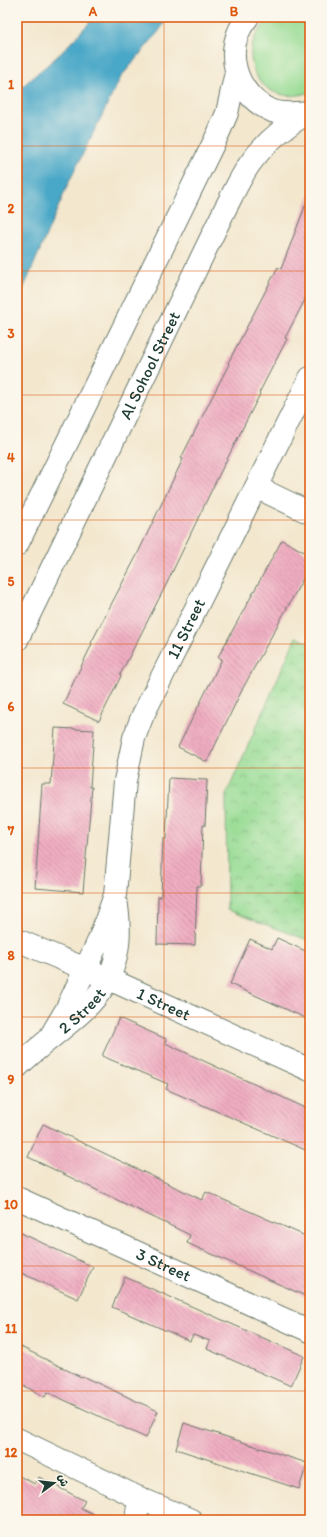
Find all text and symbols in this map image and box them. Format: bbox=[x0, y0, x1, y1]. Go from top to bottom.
text: A bbox=[88, 4, 98, 19]
text: B bbox=[230, 4, 239, 19]
text: 1 bbox=[8, 77, 14, 92]
text: 2 bbox=[8, 201, 15, 216]
street label: Al Sohool Street bbox=[115, 308, 184, 423]
text: 3 bbox=[7, 326, 15, 341]
text: 4 bbox=[7, 450, 15, 465]
text: 5 bbox=[8, 574, 15, 589]
street label: 11 Street bbox=[162, 595, 209, 662]
text: 6 bbox=[8, 699, 15, 714]
text: 7 bbox=[7, 823, 15, 838]
text: 8 bbox=[7, 948, 15, 963]
street label: 1 Street bbox=[134, 983, 194, 1025]
street label: 2 Street bbox=[54, 984, 110, 1038]
text: 9 bbox=[8, 1072, 15, 1087]
text: 10 bbox=[4, 1197, 18, 1212]
street label: 3 Street bbox=[133, 1243, 194, 1286]
text: 11 bbox=[5, 1321, 17, 1336]
text: 12 bbox=[5, 1445, 18, 1460]
north arrow bbox=[34, 1463, 74, 1503]
text: ش bbox=[55, 1473, 71, 1488]

